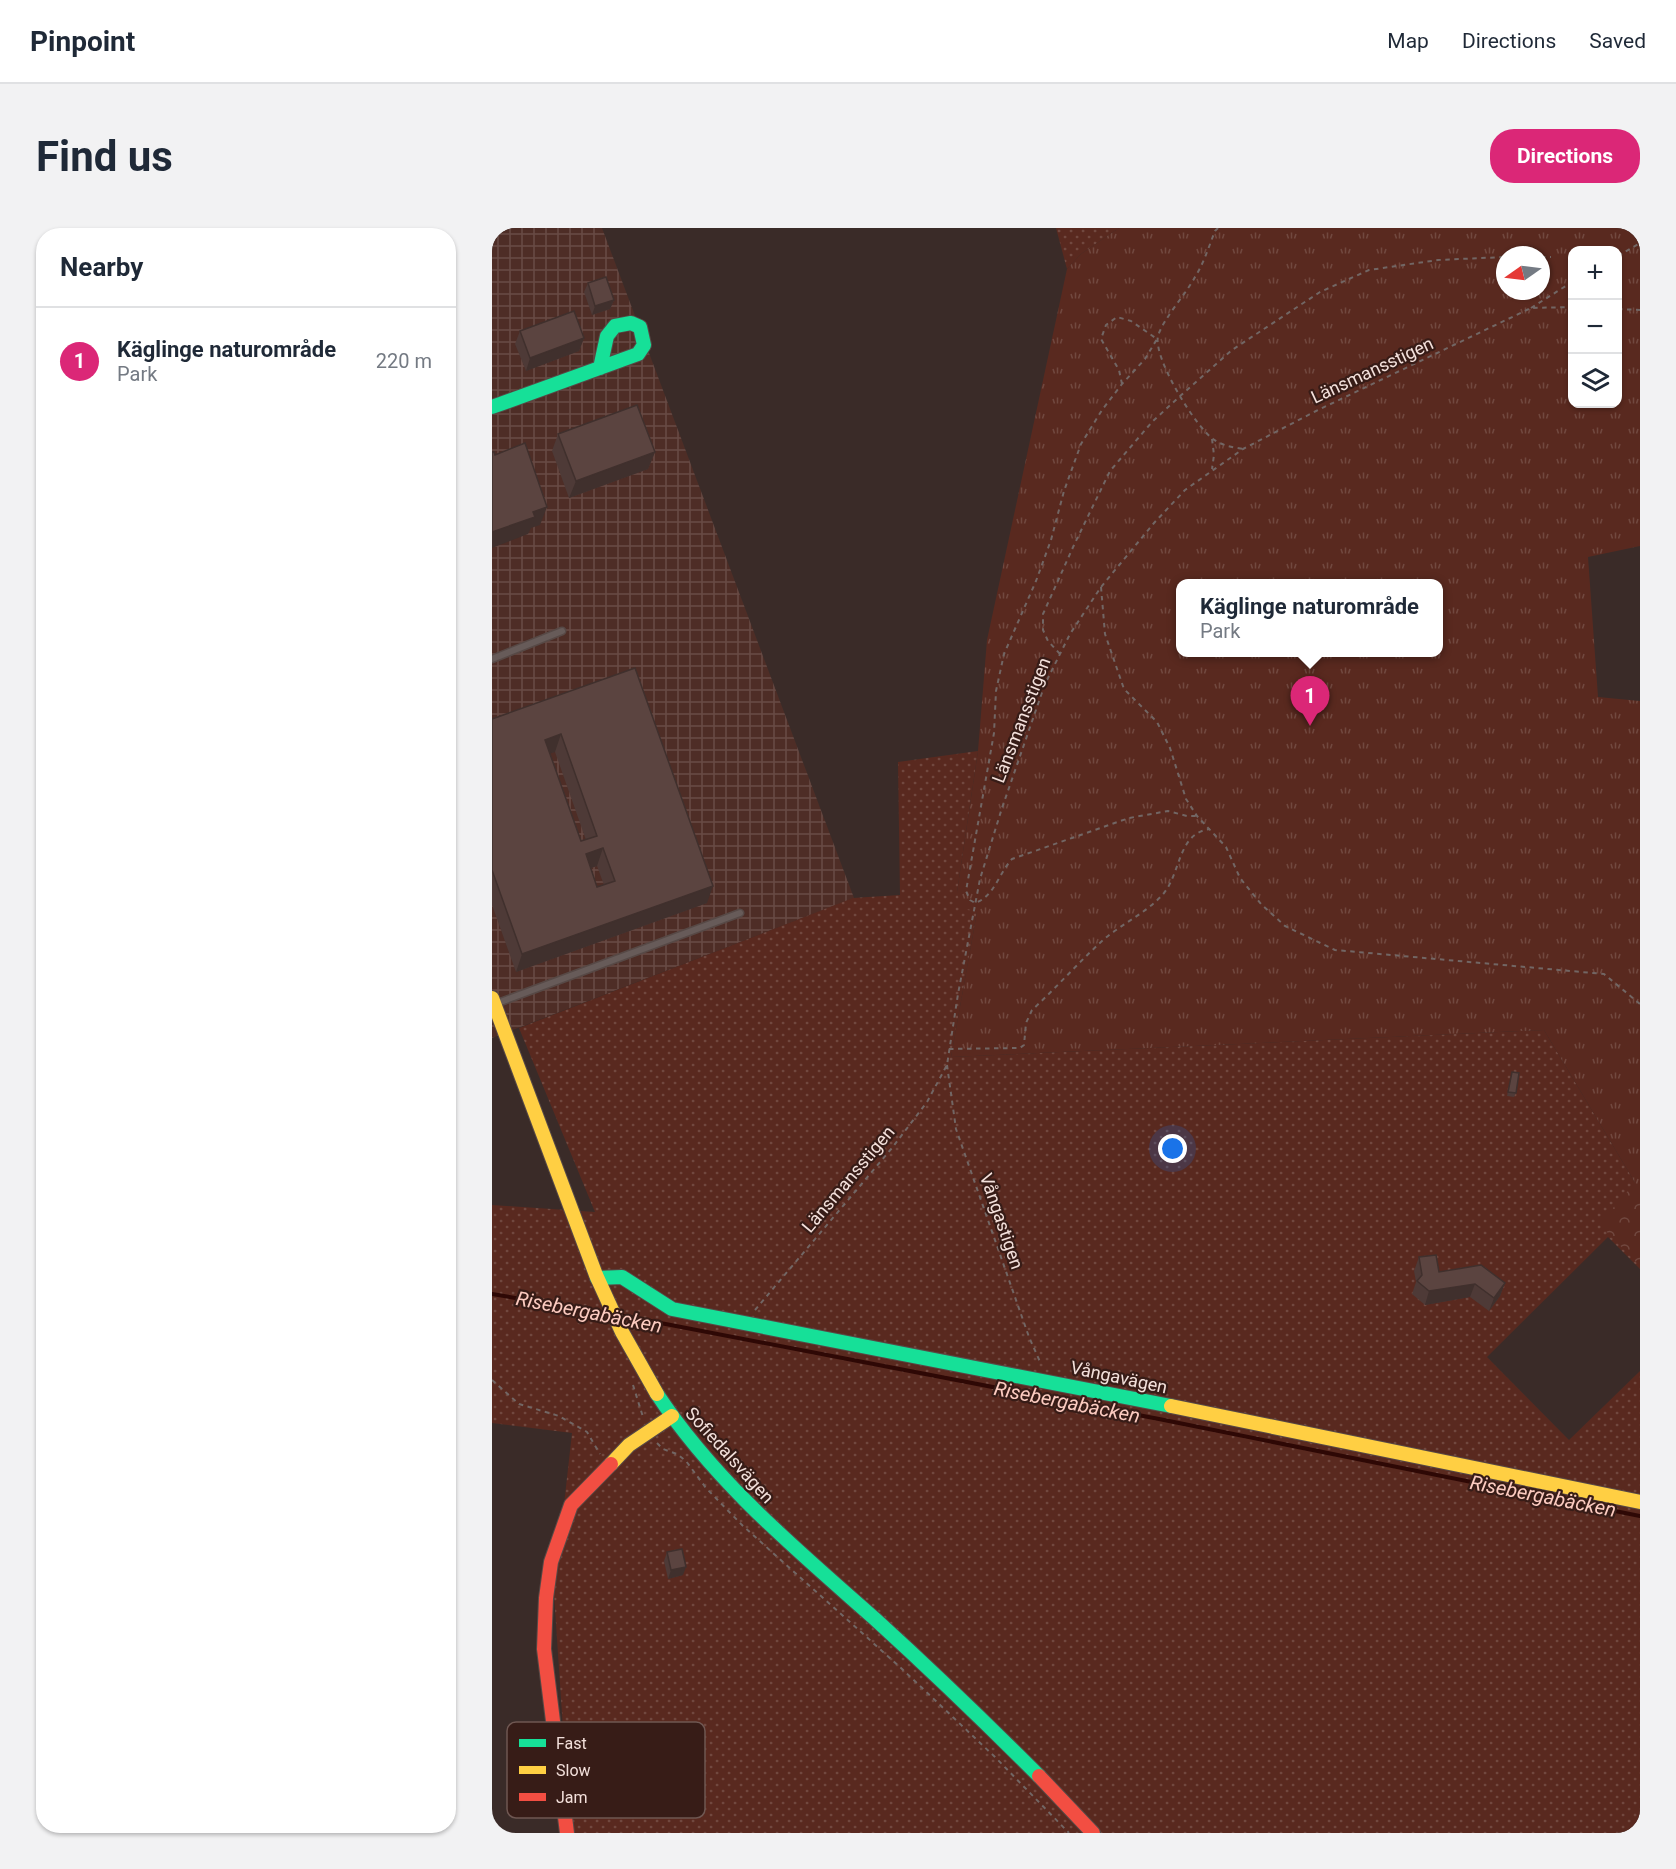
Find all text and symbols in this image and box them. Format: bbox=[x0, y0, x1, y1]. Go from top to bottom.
text: Pinpoint bbox=[30, 25, 135, 58]
text: Map bbox=[1387, 29, 1429, 53]
text: Directions bbox=[1462, 29, 1556, 53]
text: Saved bbox=[1589, 29, 1646, 53]
button: Directions bbox=[1490, 129, 1640, 183]
text: Find us bbox=[36, 132, 173, 181]
north arrow bbox=[1496, 246, 1550, 300]
map controls bbox=[1568, 246, 1622, 408]
button: + bbox=[1568, 246, 1622, 300]
text: Nearby bbox=[60, 252, 143, 282]
button: − bbox=[1568, 300, 1622, 354]
street label: Länsmansstigen bbox=[1307, 332, 1437, 408]
text: Käglinge naturområde bbox=[117, 337, 336, 362]
text: 1 bbox=[74, 349, 85, 373]
text: 220 m bbox=[376, 349, 432, 373]
button: layers bbox=[1568, 354, 1622, 408]
text: Park bbox=[117, 362, 157, 386]
popup bbox=[1176, 579, 1443, 657]
text: Käglinge naturområde bbox=[1200, 594, 1419, 619]
text: Park bbox=[1200, 619, 1240, 643]
street label: Länsmansstigen bbox=[987, 654, 1055, 786]
pin: 1 bbox=[1290, 676, 1330, 726]
street label: Länsmansstigen bbox=[797, 1121, 899, 1237]
your location bbox=[1158, 1134, 1187, 1163]
street label: Vångastigen bbox=[976, 1170, 1028, 1272]
water label: Risebergabäcken bbox=[514, 1286, 664, 1338]
street label: Vångavägen bbox=[1069, 1356, 1169, 1398]
water label: Risebergabäcken bbox=[992, 1376, 1142, 1428]
street label: Sofiedalsvägen bbox=[681, 1403, 779, 1507]
water label: Risebergabäcken bbox=[1468, 1470, 1618, 1522]
legend bbox=[507, 1722, 705, 1818]
text: Fast bbox=[556, 1734, 587, 1753]
text: Slow bbox=[556, 1761, 591, 1780]
text: Jam bbox=[556, 1788, 588, 1807]

